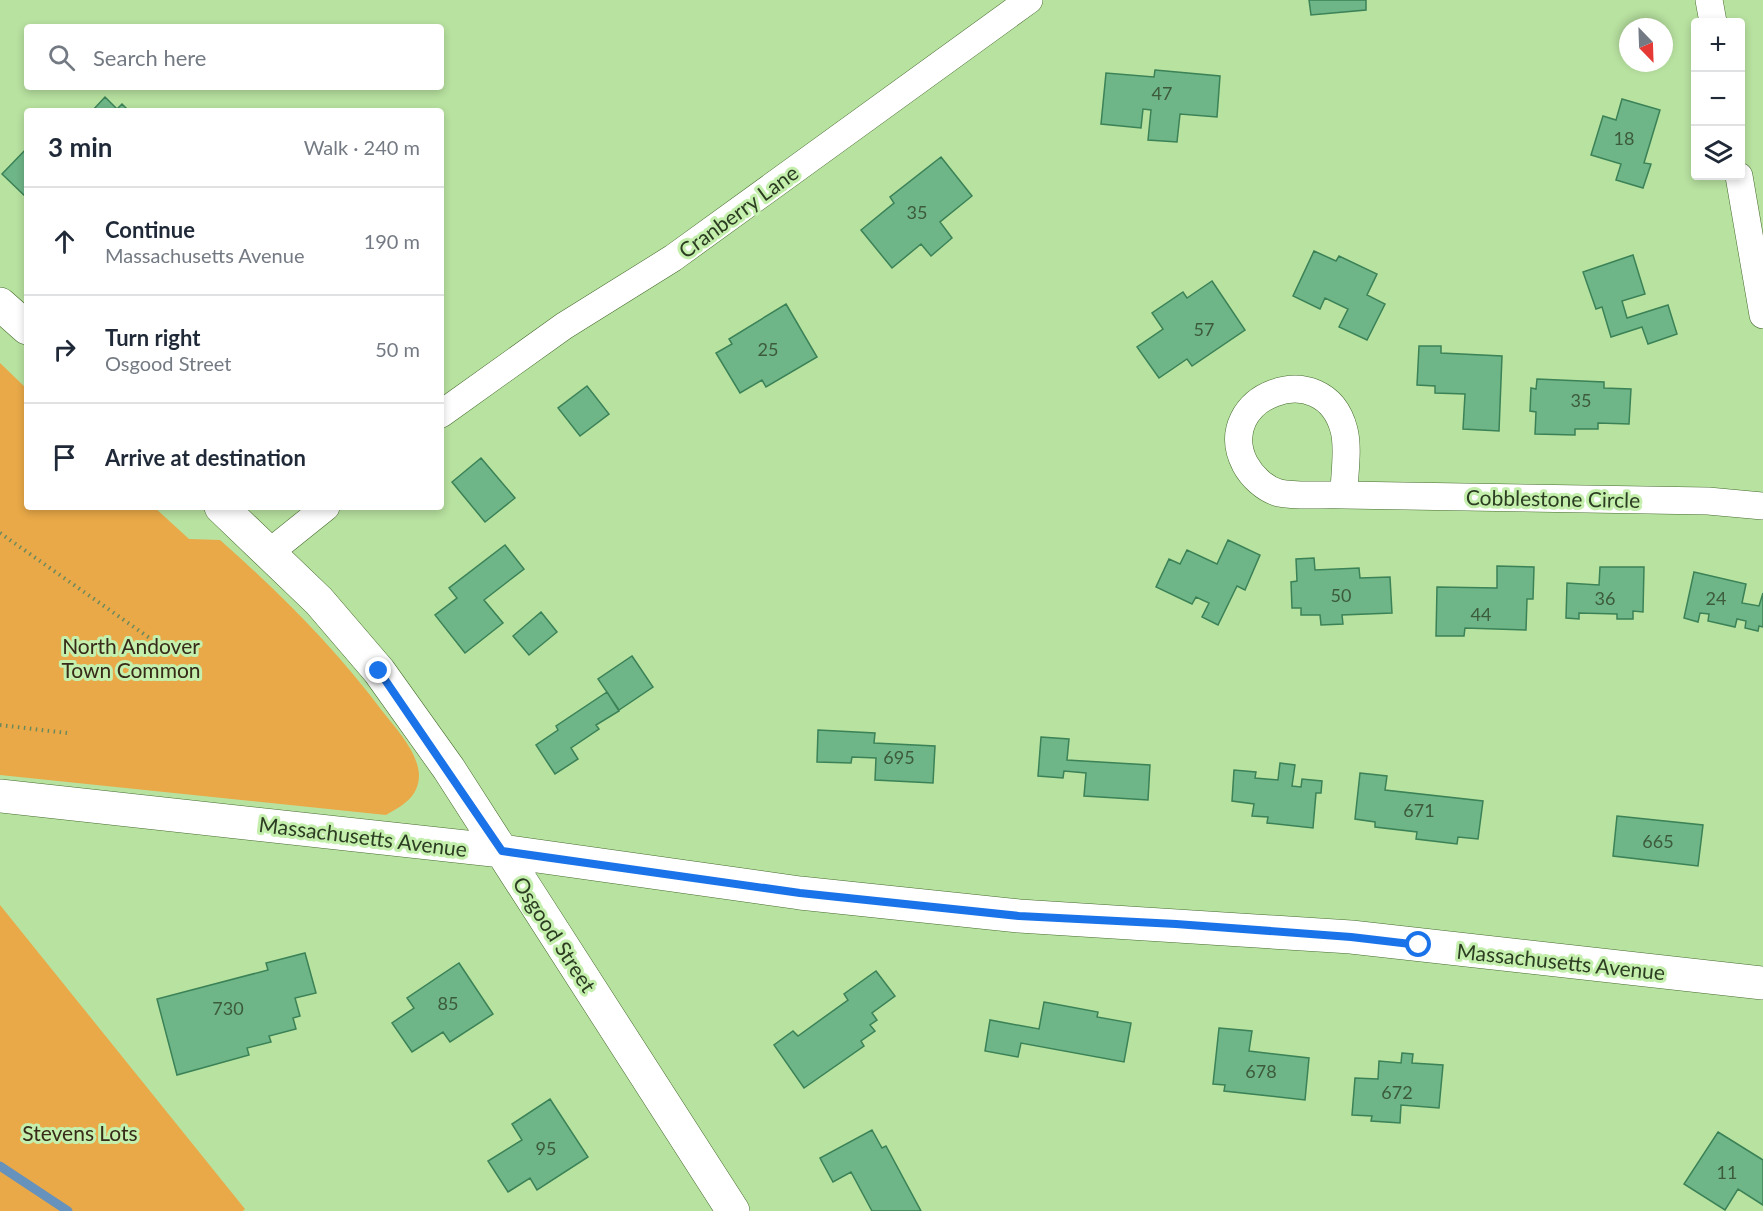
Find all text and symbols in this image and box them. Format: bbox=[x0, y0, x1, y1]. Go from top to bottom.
north arrow bbox=[1619, 18, 1673, 72]
map controls bbox=[1691, 18, 1745, 180]
button: + bbox=[1691, 18, 1745, 72]
search box bbox=[24, 24, 444, 90]
icon: search bbox=[45, 41, 78, 74]
text: Search here bbox=[93, 44, 206, 71]
button: − bbox=[1691, 72, 1745, 126]
house number: 47 bbox=[1152, 82, 1172, 104]
button: layers bbox=[1691, 126, 1745, 180]
house number: 18 bbox=[1614, 127, 1634, 149]
text: 3 min bbox=[48, 131, 112, 163]
text: Walk · 240 m bbox=[304, 135, 420, 159]
street label: Cranberry Lane bbox=[673, 159, 803, 263]
house number: 35 bbox=[907, 201, 927, 223]
text: Continue bbox=[105, 216, 195, 243]
icon: ahead bbox=[48, 225, 81, 258]
text: 190 m bbox=[364, 229, 420, 253]
text: Massachusetts Avenue bbox=[105, 243, 304, 267]
house number: 57 bbox=[1194, 318, 1214, 340]
text: Turn right bbox=[105, 324, 200, 351]
icon: right bbox=[48, 333, 81, 366]
text: 50 m bbox=[375, 337, 420, 361]
house number: 25 bbox=[758, 338, 778, 360]
text: Osgood Street bbox=[105, 351, 231, 375]
house number: 35 bbox=[1571, 389, 1591, 411]
icon: arrive bbox=[48, 441, 81, 474]
text: Arrive at destination bbox=[105, 444, 306, 471]
street label: Cobblestone Circle bbox=[1466, 484, 1640, 512]
house number: 50 bbox=[1331, 584, 1351, 606]
house number: 36 bbox=[1595, 587, 1615, 609]
house number: 24 bbox=[1706, 587, 1726, 609]
house number: 44 bbox=[1471, 603, 1491, 625]
park label: North Andover Town Common bbox=[61, 633, 201, 682]
route end bbox=[365, 657, 391, 683]
house number: 695 bbox=[883, 746, 915, 768]
house number: 671 bbox=[1403, 799, 1435, 821]
street label: Massachusetts Avenue bbox=[258, 811, 468, 861]
house number: 665 bbox=[1642, 830, 1674, 852]
street label: Osgood Street bbox=[508, 872, 602, 997]
route start bbox=[1405, 931, 1431, 957]
street label: Massachusetts Avenue bbox=[1456, 938, 1666, 984]
house number: 85 bbox=[438, 992, 458, 1014]
house number: 730 bbox=[212, 997, 244, 1019]
house number: 678 bbox=[1245, 1060, 1277, 1082]
house number: 672 bbox=[1381, 1081, 1413, 1103]
park label: Stevens Lots bbox=[22, 1120, 138, 1145]
house number: 95 bbox=[536, 1137, 556, 1159]
house number: 11 bbox=[1717, 1161, 1737, 1183]

